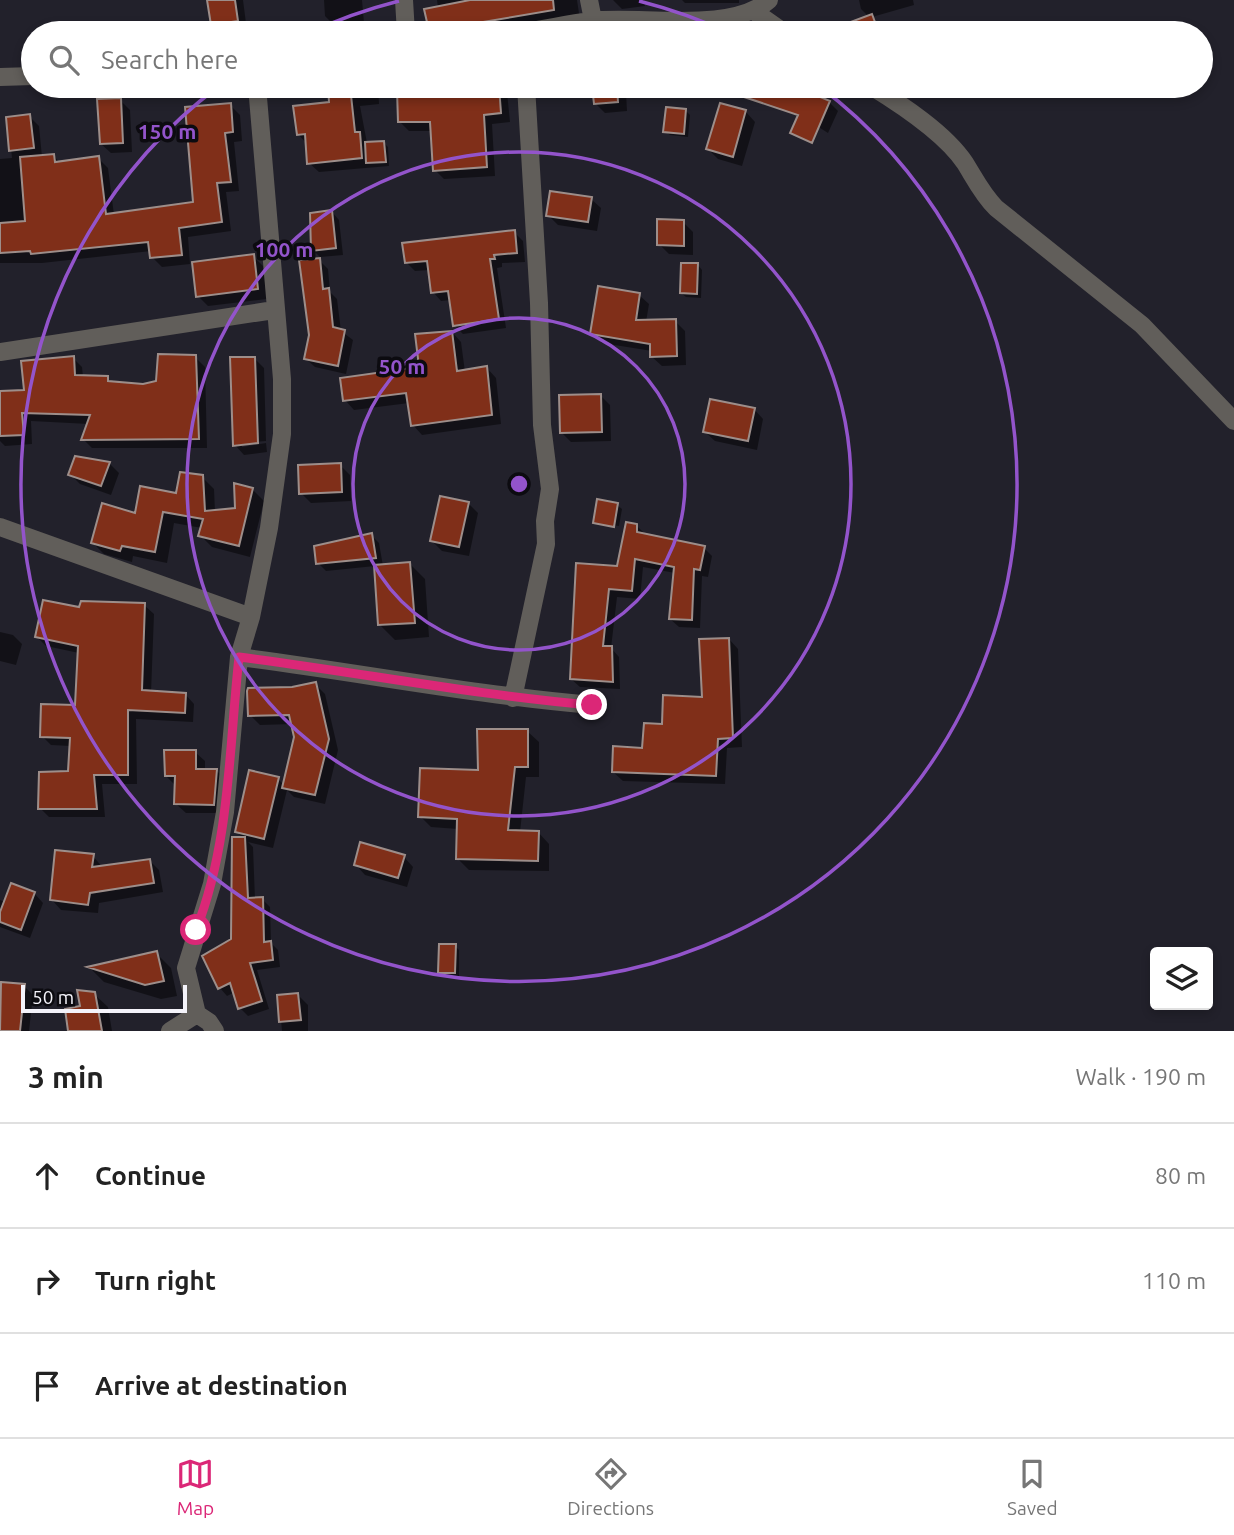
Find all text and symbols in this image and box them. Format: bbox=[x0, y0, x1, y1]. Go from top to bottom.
search box bbox=[21, 21, 1213, 98]
icon: search bbox=[45, 41, 83, 79]
text: Search here bbox=[101, 45, 238, 74]
text: 150 m bbox=[138, 119, 196, 143]
text: 100 m bbox=[255, 237, 313, 261]
text: 50 m bbox=[379, 354, 425, 378]
centre of rings bbox=[507, 472, 531, 496]
route end bbox=[576, 689, 607, 720]
route start bbox=[180, 914, 211, 945]
map controls bbox=[1150, 947, 1213, 1010]
button: layers bbox=[1150, 947, 1213, 1010]
scale bar bbox=[21, 982, 187, 1014]
text: 50 m bbox=[32, 986, 74, 1008]
text: 3 min bbox=[28, 1060, 104, 1094]
text: Walk · 190 m bbox=[1075, 1064, 1206, 1089]
icon: ahead bbox=[28, 1157, 66, 1195]
text: Continue bbox=[95, 1161, 206, 1190]
text: 80 m bbox=[1155, 1163, 1206, 1188]
icon: right bbox=[28, 1262, 66, 1300]
text: Turn right bbox=[95, 1266, 216, 1295]
text: 110 m bbox=[1142, 1268, 1206, 1293]
icon: arrive bbox=[28, 1367, 66, 1405]
text: Arrive at destination bbox=[95, 1371, 348, 1400]
tab: Map bbox=[176, 1455, 214, 1519]
tab: Directions bbox=[567, 1455, 654, 1519]
tab: Saved bbox=[1007, 1455, 1058, 1519]

